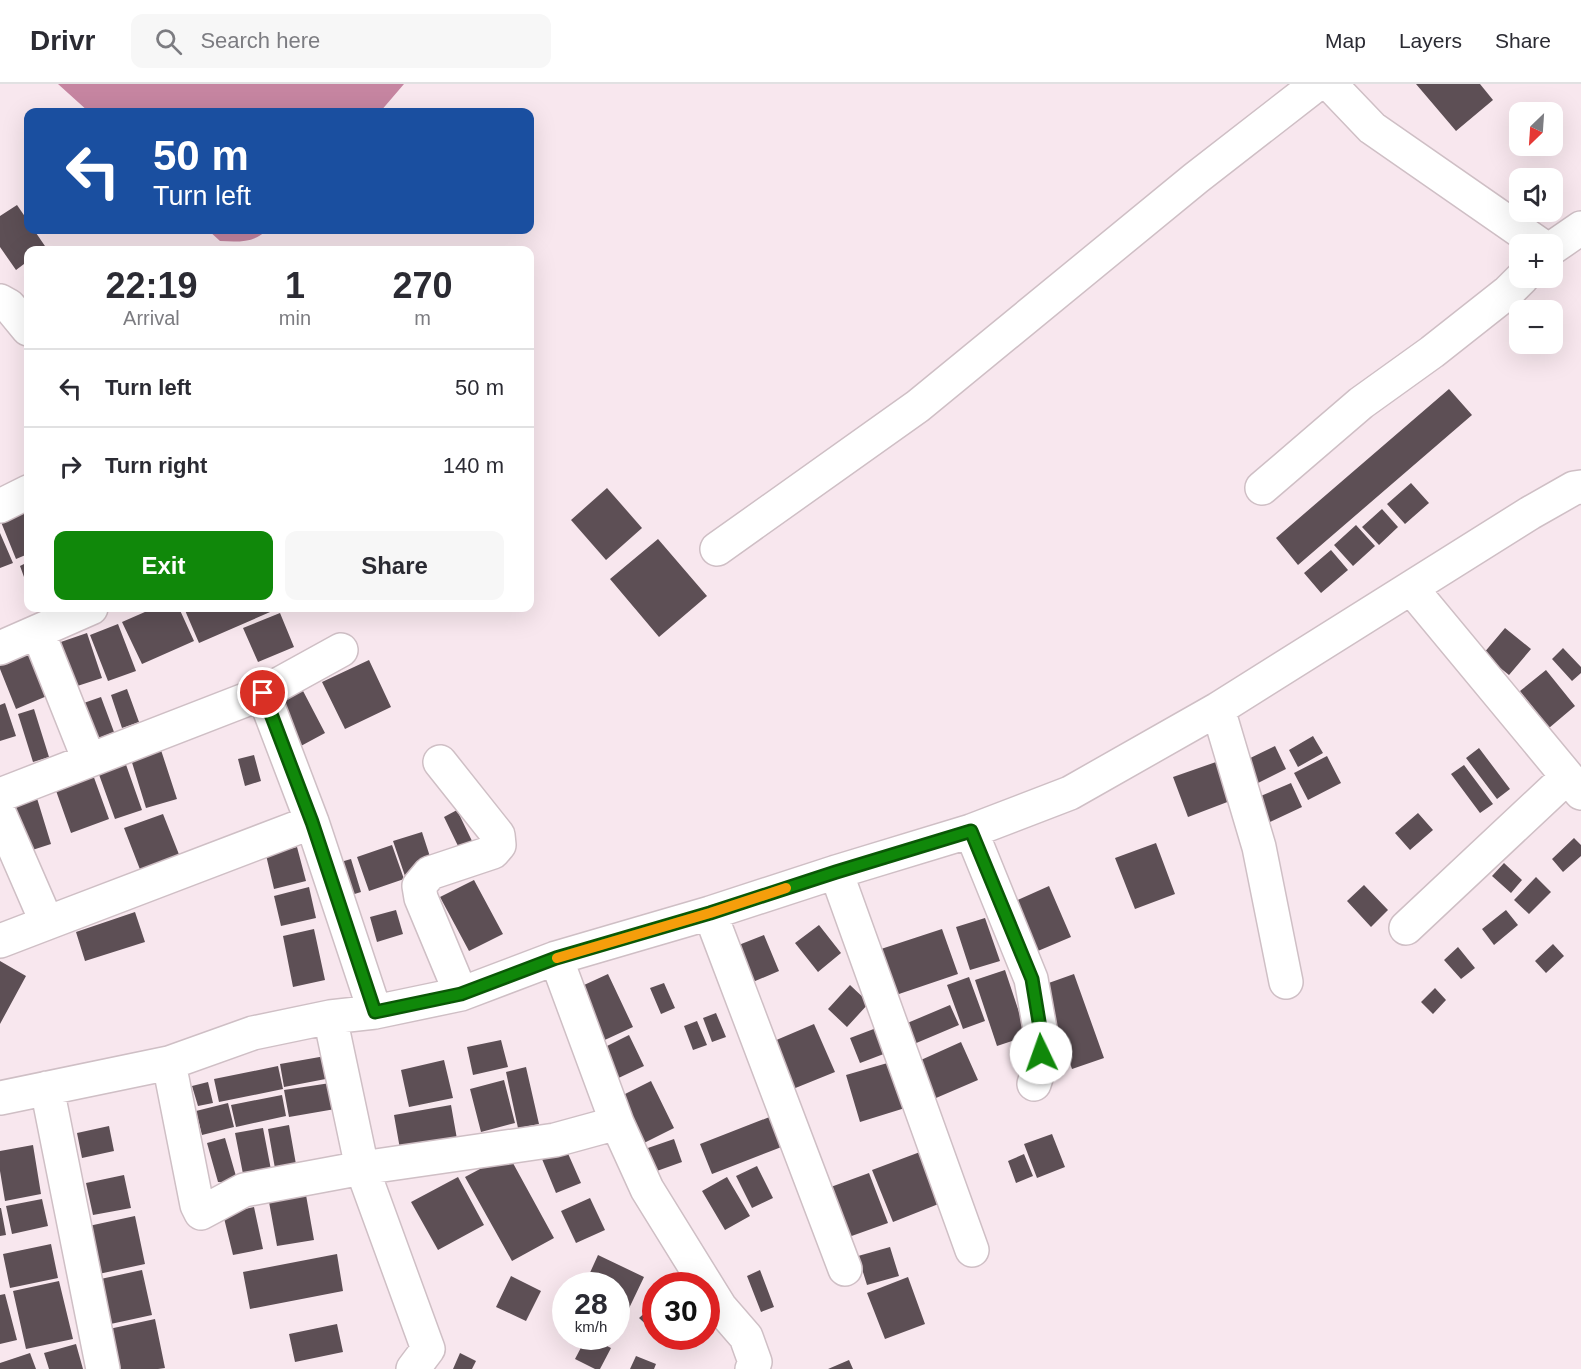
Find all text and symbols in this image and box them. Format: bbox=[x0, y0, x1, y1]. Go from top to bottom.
search box bbox=[131, 14, 551, 68]
text: Drivr bbox=[30, 25, 95, 56]
icon: search bbox=[152, 25, 185, 58]
text: Search here bbox=[200, 28, 320, 53]
text: Map bbox=[1325, 29, 1366, 52]
text: Layers bbox=[1399, 29, 1462, 52]
text: Share bbox=[1495, 29, 1551, 52]
north arrow bbox=[1509, 102, 1563, 156]
map controls bbox=[1509, 102, 1563, 354]
icon: left bbox=[54, 132, 132, 210]
text: 50 m bbox=[153, 132, 249, 179]
button: sound bbox=[1509, 168, 1563, 222]
text: Turn left bbox=[153, 181, 251, 211]
button: + bbox=[1509, 234, 1563, 288]
text: 22:19 bbox=[105, 265, 197, 306]
text: 1 bbox=[285, 265, 305, 306]
text: 270 bbox=[392, 265, 453, 306]
button: − bbox=[1509, 300, 1563, 354]
text: Arrival bbox=[123, 307, 180, 329]
text: min bbox=[279, 307, 311, 329]
text: m bbox=[414, 307, 431, 329]
icon: left bbox=[54, 372, 87, 405]
text: Turn left bbox=[105, 375, 191, 400]
text: 50 m bbox=[455, 375, 504, 400]
icon: right bbox=[54, 450, 87, 483]
text: Turn right bbox=[105, 453, 207, 478]
text: 140 m bbox=[443, 453, 504, 478]
button: Exit bbox=[54, 531, 273, 600]
button: Share bbox=[285, 531, 504, 600]
pin bbox=[237, 667, 288, 718]
icon: arrive bbox=[246, 676, 279, 709]
position arrow bbox=[1009, 1021, 1073, 1085]
speed limit sign: 30 bbox=[642, 1272, 720, 1350]
text: 28 bbox=[574, 1287, 608, 1320]
text: km/h bbox=[575, 1318, 607, 1335]

